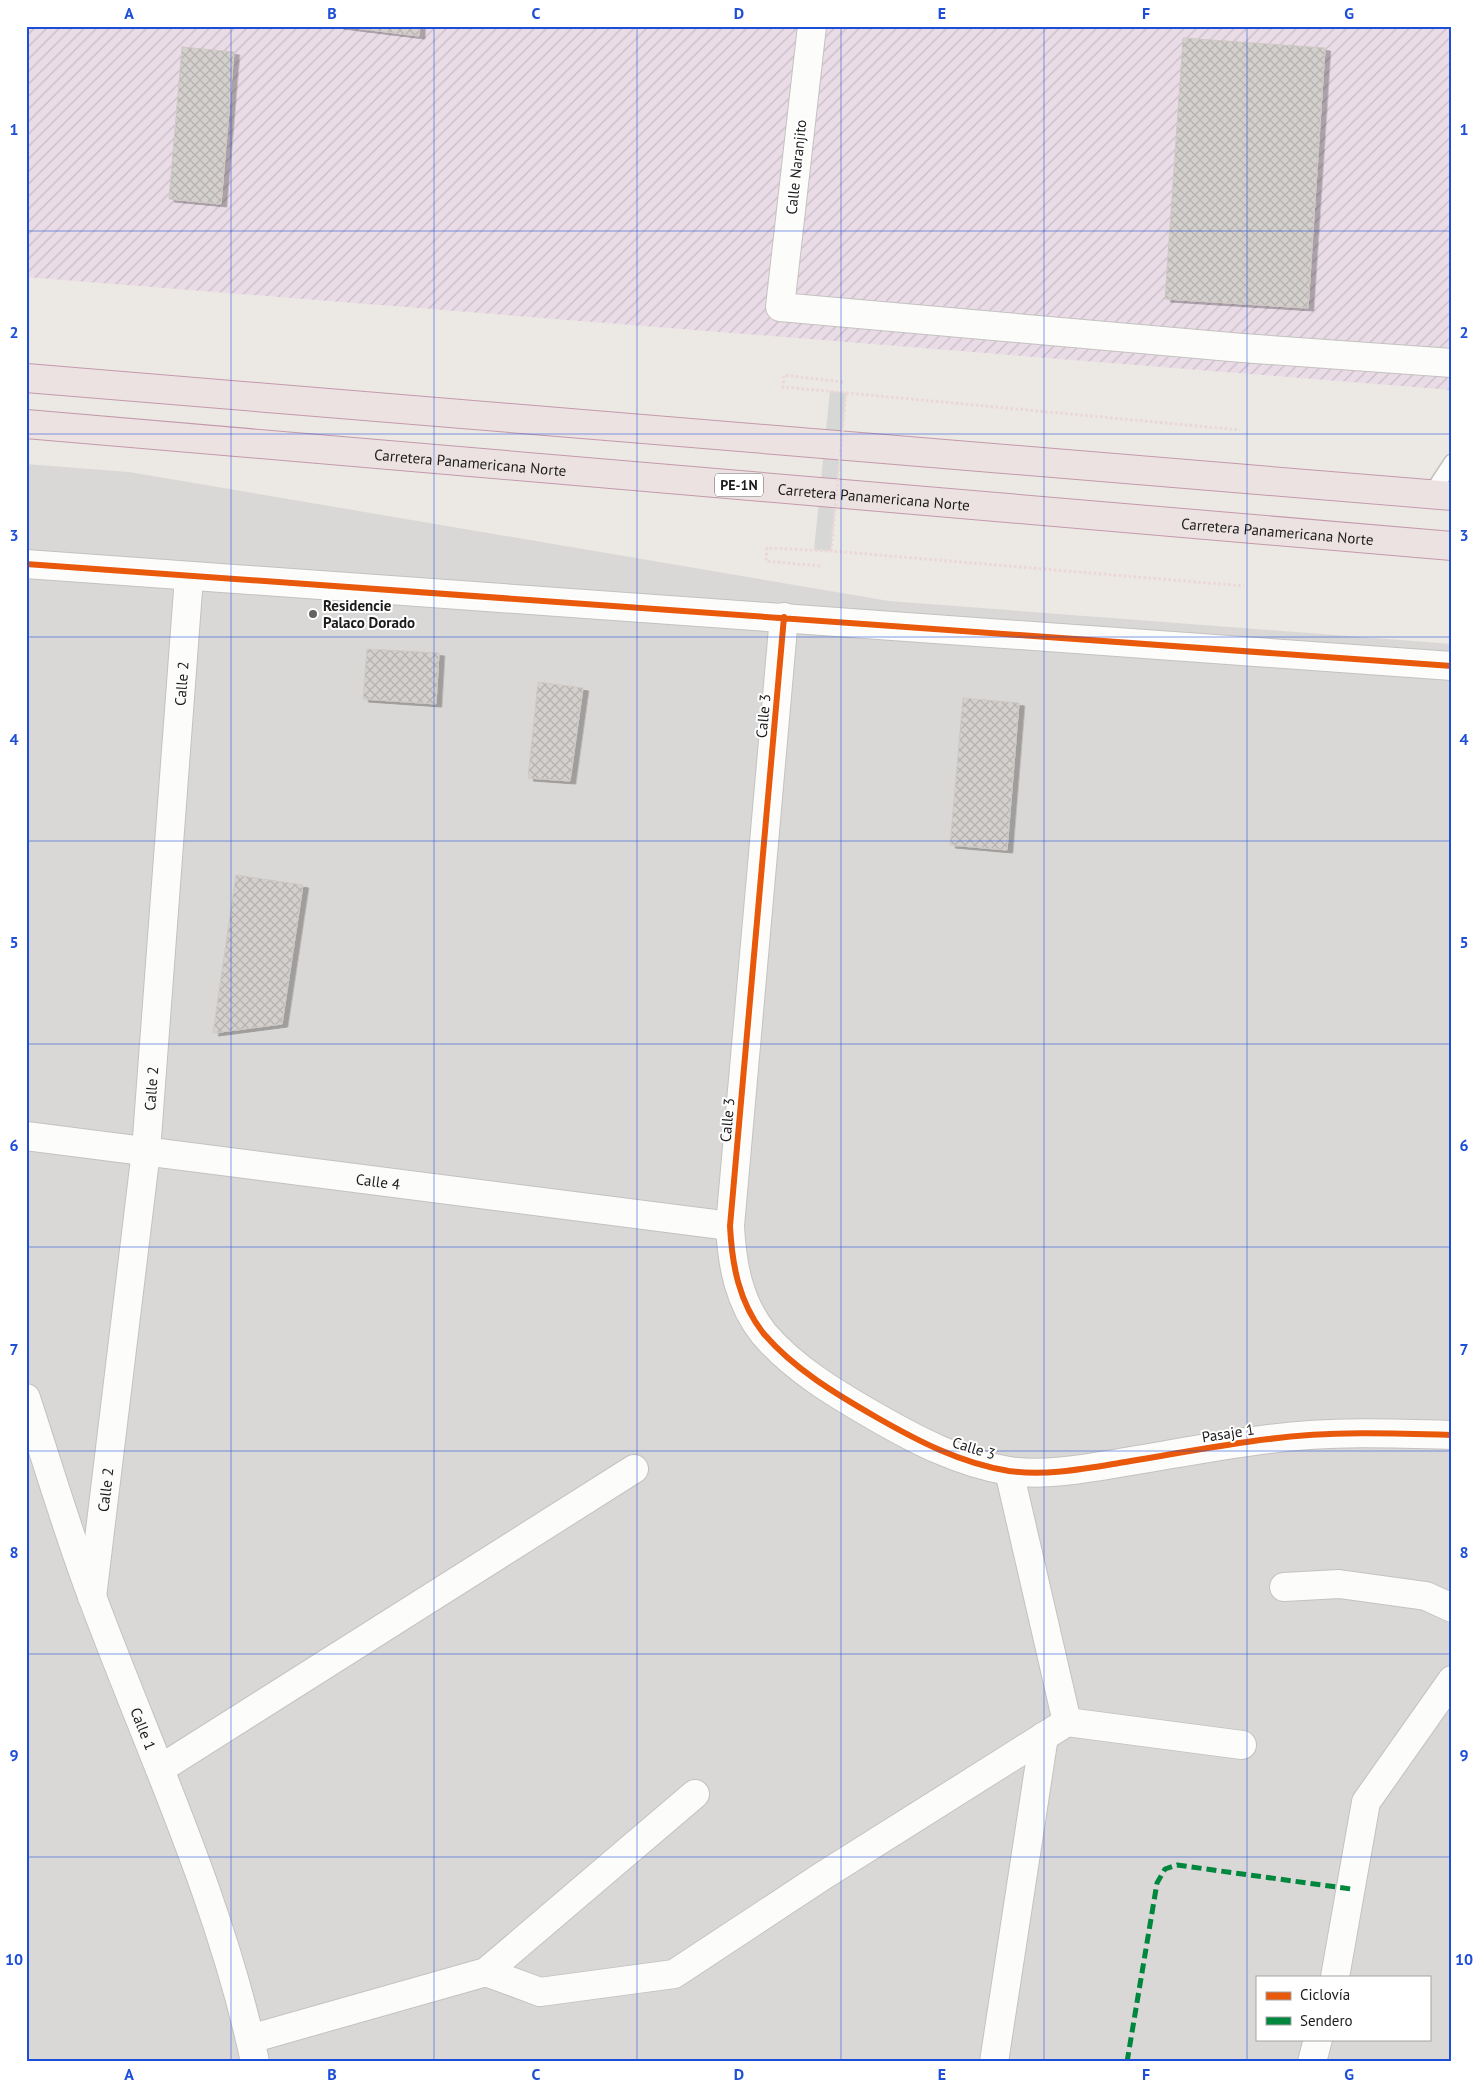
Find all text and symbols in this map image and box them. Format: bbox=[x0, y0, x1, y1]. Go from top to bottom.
text: A bbox=[124, 3, 134, 23]
text: B bbox=[327, 3, 337, 23]
text: C bbox=[532, 3, 541, 23]
text: D bbox=[734, 3, 744, 23]
text: E bbox=[938, 3, 946, 23]
text: F bbox=[1142, 3, 1150, 23]
text: G bbox=[1344, 3, 1354, 23]
text: 1 bbox=[9, 119, 19, 139]
street label: Calle Naranjito bbox=[782, 119, 810, 215]
text: 1 bbox=[1459, 119, 1469, 139]
text: 2 bbox=[9, 322, 19, 342]
text: 2 bbox=[1459, 322, 1469, 342]
street label: Carretera Panamericana Norte bbox=[373, 444, 567, 480]
road number: PE-1N bbox=[715, 474, 763, 496]
street label: Carretera Panamericana Norte bbox=[777, 479, 971, 514]
street label: Carretera Panamericana Norte bbox=[1181, 513, 1374, 549]
text: 3 bbox=[9, 525, 19, 545]
text: 3 bbox=[1459, 525, 1469, 545]
place label: Residencie Palaco Dorado bbox=[323, 596, 415, 632]
marker: Residencie Palaco Dorado bbox=[307, 608, 319, 620]
street label: Calle 2 bbox=[170, 661, 192, 706]
street label: Calle 3 bbox=[752, 693, 774, 739]
text: 4 bbox=[9, 729, 19, 749]
text: 4 bbox=[1459, 729, 1469, 749]
text: 5 bbox=[9, 932, 19, 952]
text: 5 bbox=[1459, 932, 1469, 952]
street label: Calle 2 bbox=[140, 1066, 162, 1111]
street label: Calle 3 bbox=[716, 1097, 738, 1143]
text: 6 bbox=[9, 1135, 19, 1155]
text: 6 bbox=[1459, 1135, 1469, 1155]
street label: Calle 4 bbox=[355, 1169, 401, 1193]
text: 7 bbox=[9, 1339, 19, 1359]
text: 7 bbox=[1459, 1339, 1469, 1359]
street label: Pasaje 1 bbox=[1200, 1419, 1256, 1447]
street label: Calle 3 bbox=[950, 1432, 998, 1464]
street label: Calle 2 bbox=[93, 1467, 117, 1513]
text: 8 bbox=[9, 1542, 19, 1562]
text: 8 bbox=[1459, 1542, 1469, 1562]
street label: Calle 1 bbox=[127, 1704, 161, 1753]
text: 9 bbox=[9, 1745, 19, 1765]
text: 9 bbox=[1459, 1745, 1469, 1765]
text: 10 bbox=[5, 1949, 23, 1969]
text: 10 bbox=[1455, 1949, 1473, 1969]
legend bbox=[1256, 1976, 1430, 2040]
text: Ciclovía bbox=[1300, 1985, 1350, 2004]
text: Sendero bbox=[1300, 2011, 1353, 2030]
text: A bbox=[124, 2064, 134, 2084]
text: B bbox=[327, 2064, 337, 2084]
text: C bbox=[532, 2064, 541, 2084]
text: D bbox=[734, 2064, 744, 2084]
text: E bbox=[938, 2064, 946, 2084]
text: F bbox=[1142, 2064, 1150, 2084]
text: G bbox=[1344, 2064, 1354, 2084]

